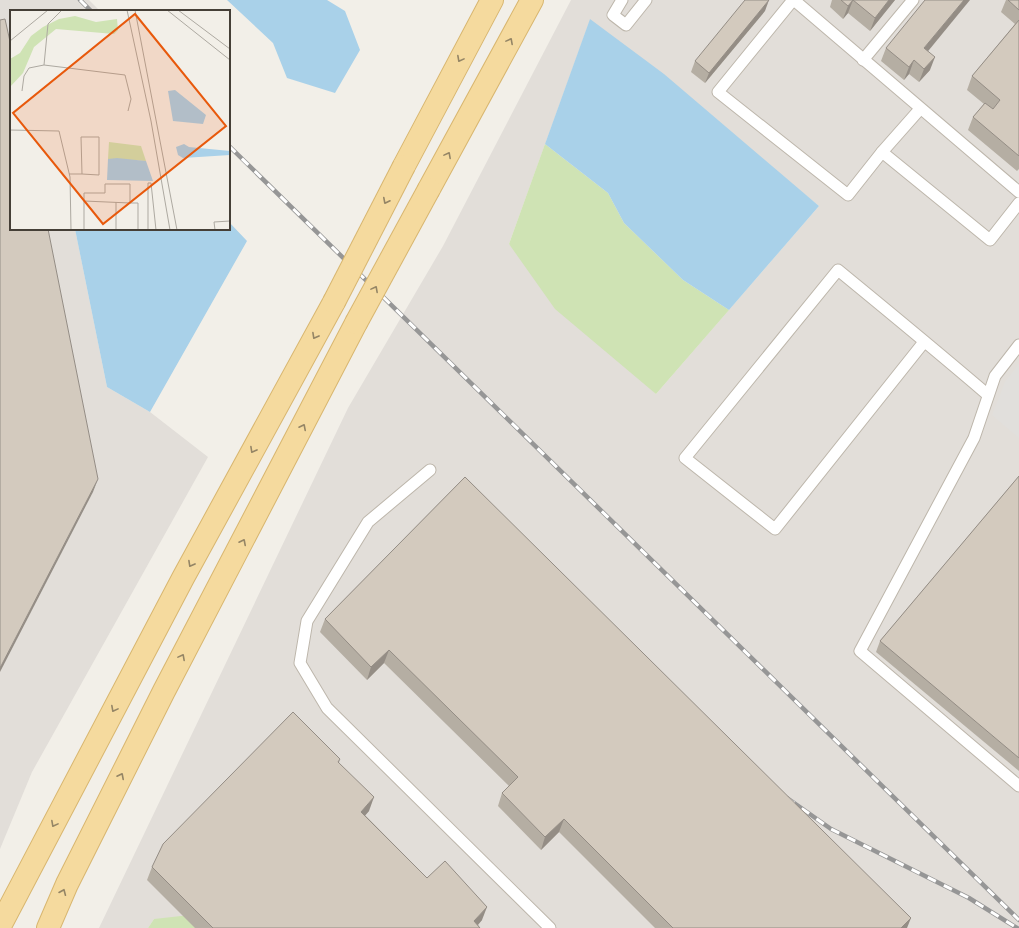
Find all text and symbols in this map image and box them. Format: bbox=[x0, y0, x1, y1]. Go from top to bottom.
inset map bbox=[10, 10, 230, 230]
one-way arrow bbox=[505, 38, 512, 45]
one-way arrow bbox=[458, 55, 465, 62]
one-way arrow bbox=[443, 152, 450, 159]
one-way arrow bbox=[383, 197, 391, 204]
one-way arrow bbox=[370, 286, 378, 293]
one-way arrow bbox=[312, 332, 320, 339]
one-way arrow bbox=[298, 423, 306, 431]
one-way arrow bbox=[250, 446, 258, 453]
one-way arrow bbox=[238, 539, 246, 546]
one-way arrow bbox=[188, 560, 195, 568]
one-way arrow bbox=[178, 654, 185, 661]
one-way arrow bbox=[111, 705, 119, 712]
one-way arrow bbox=[116, 773, 124, 780]
one-way arrow bbox=[51, 820, 58, 827]
one-way arrow bbox=[58, 889, 66, 897]

